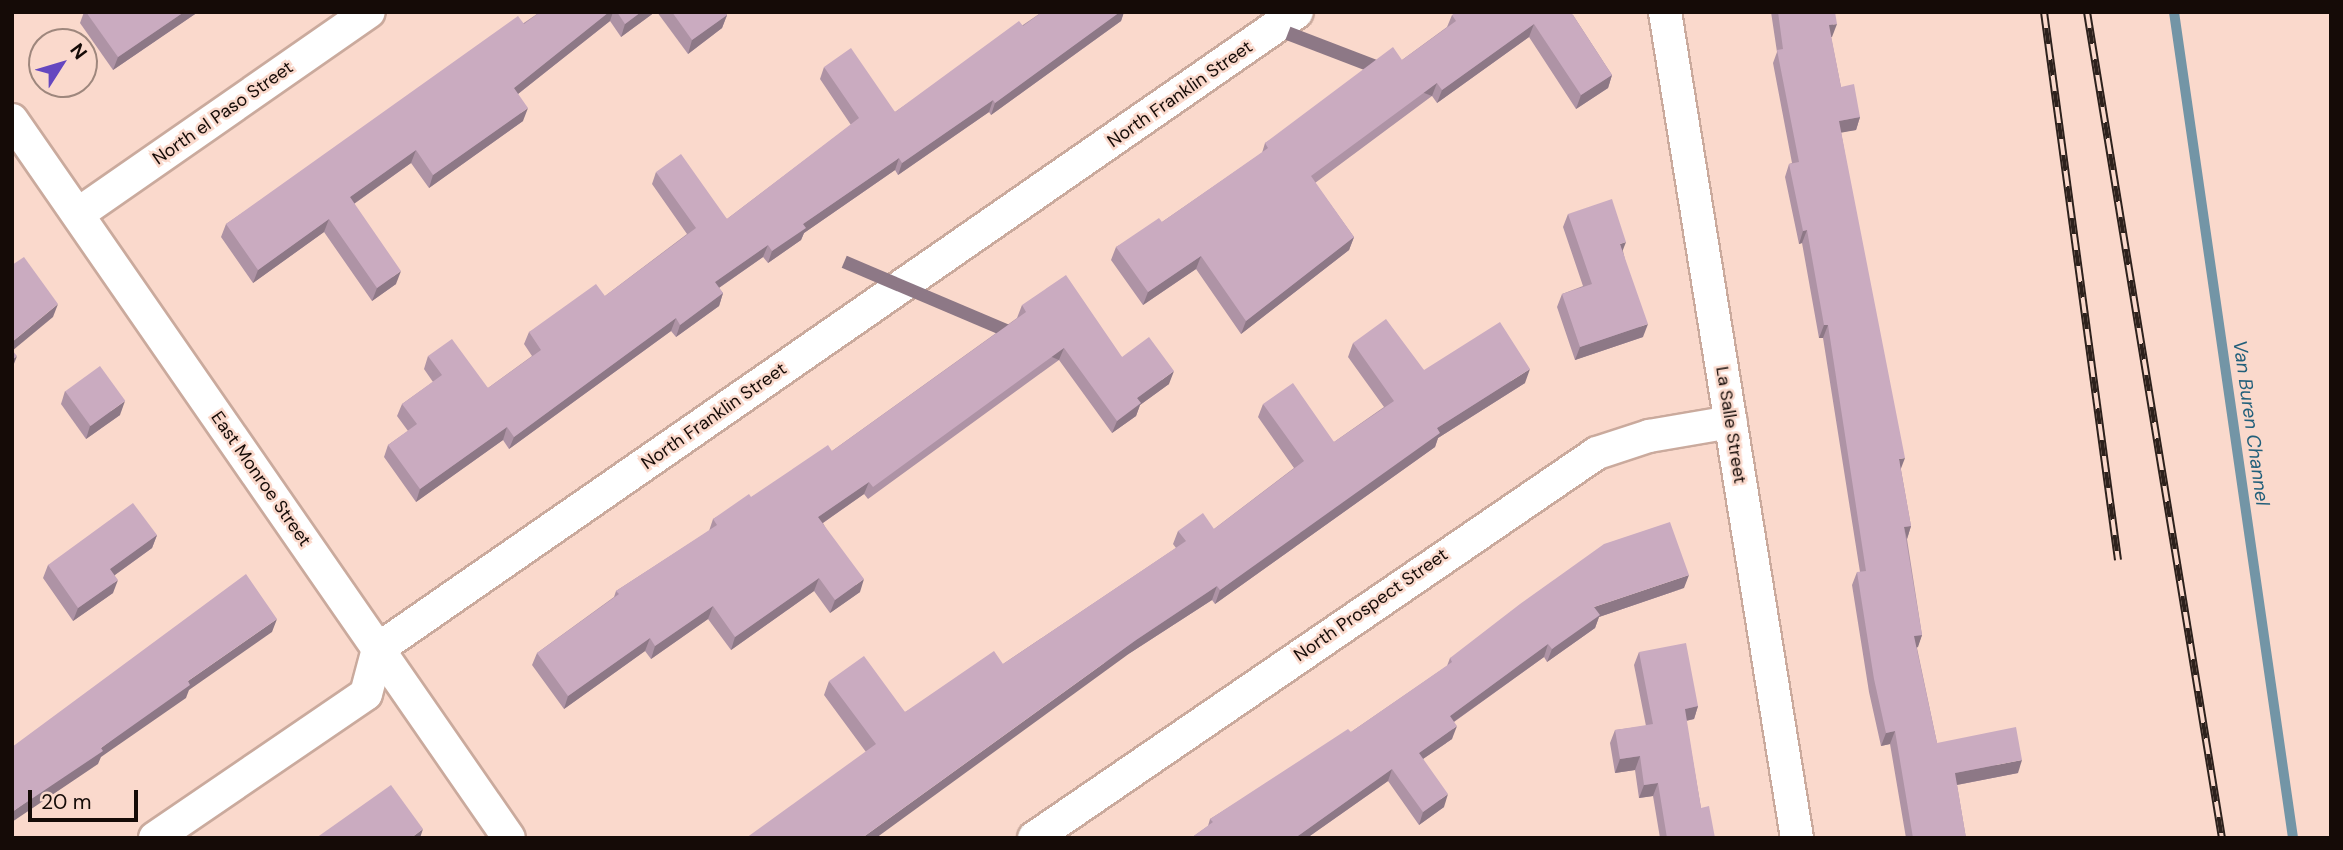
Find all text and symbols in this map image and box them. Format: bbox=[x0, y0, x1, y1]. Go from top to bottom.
north arrow bbox=[28, 28, 98, 98]
street label: North Franklin Street bbox=[1103, 36, 1257, 152]
text: N bbox=[64, 38, 93, 64]
street label: North el Paso Street bbox=[149, 56, 297, 170]
water label: Van Buren Channel bbox=[2228, 339, 2274, 507]
street label: North Franklin Street bbox=[637, 358, 791, 474]
street label: La Salle Street bbox=[1711, 365, 1751, 485]
street label: East Monroe Street bbox=[206, 407, 316, 551]
street label: North Prospect Street bbox=[1290, 544, 1452, 666]
scale bar bbox=[32, 776, 142, 820]
text: 20 m bbox=[41, 788, 92, 816]

